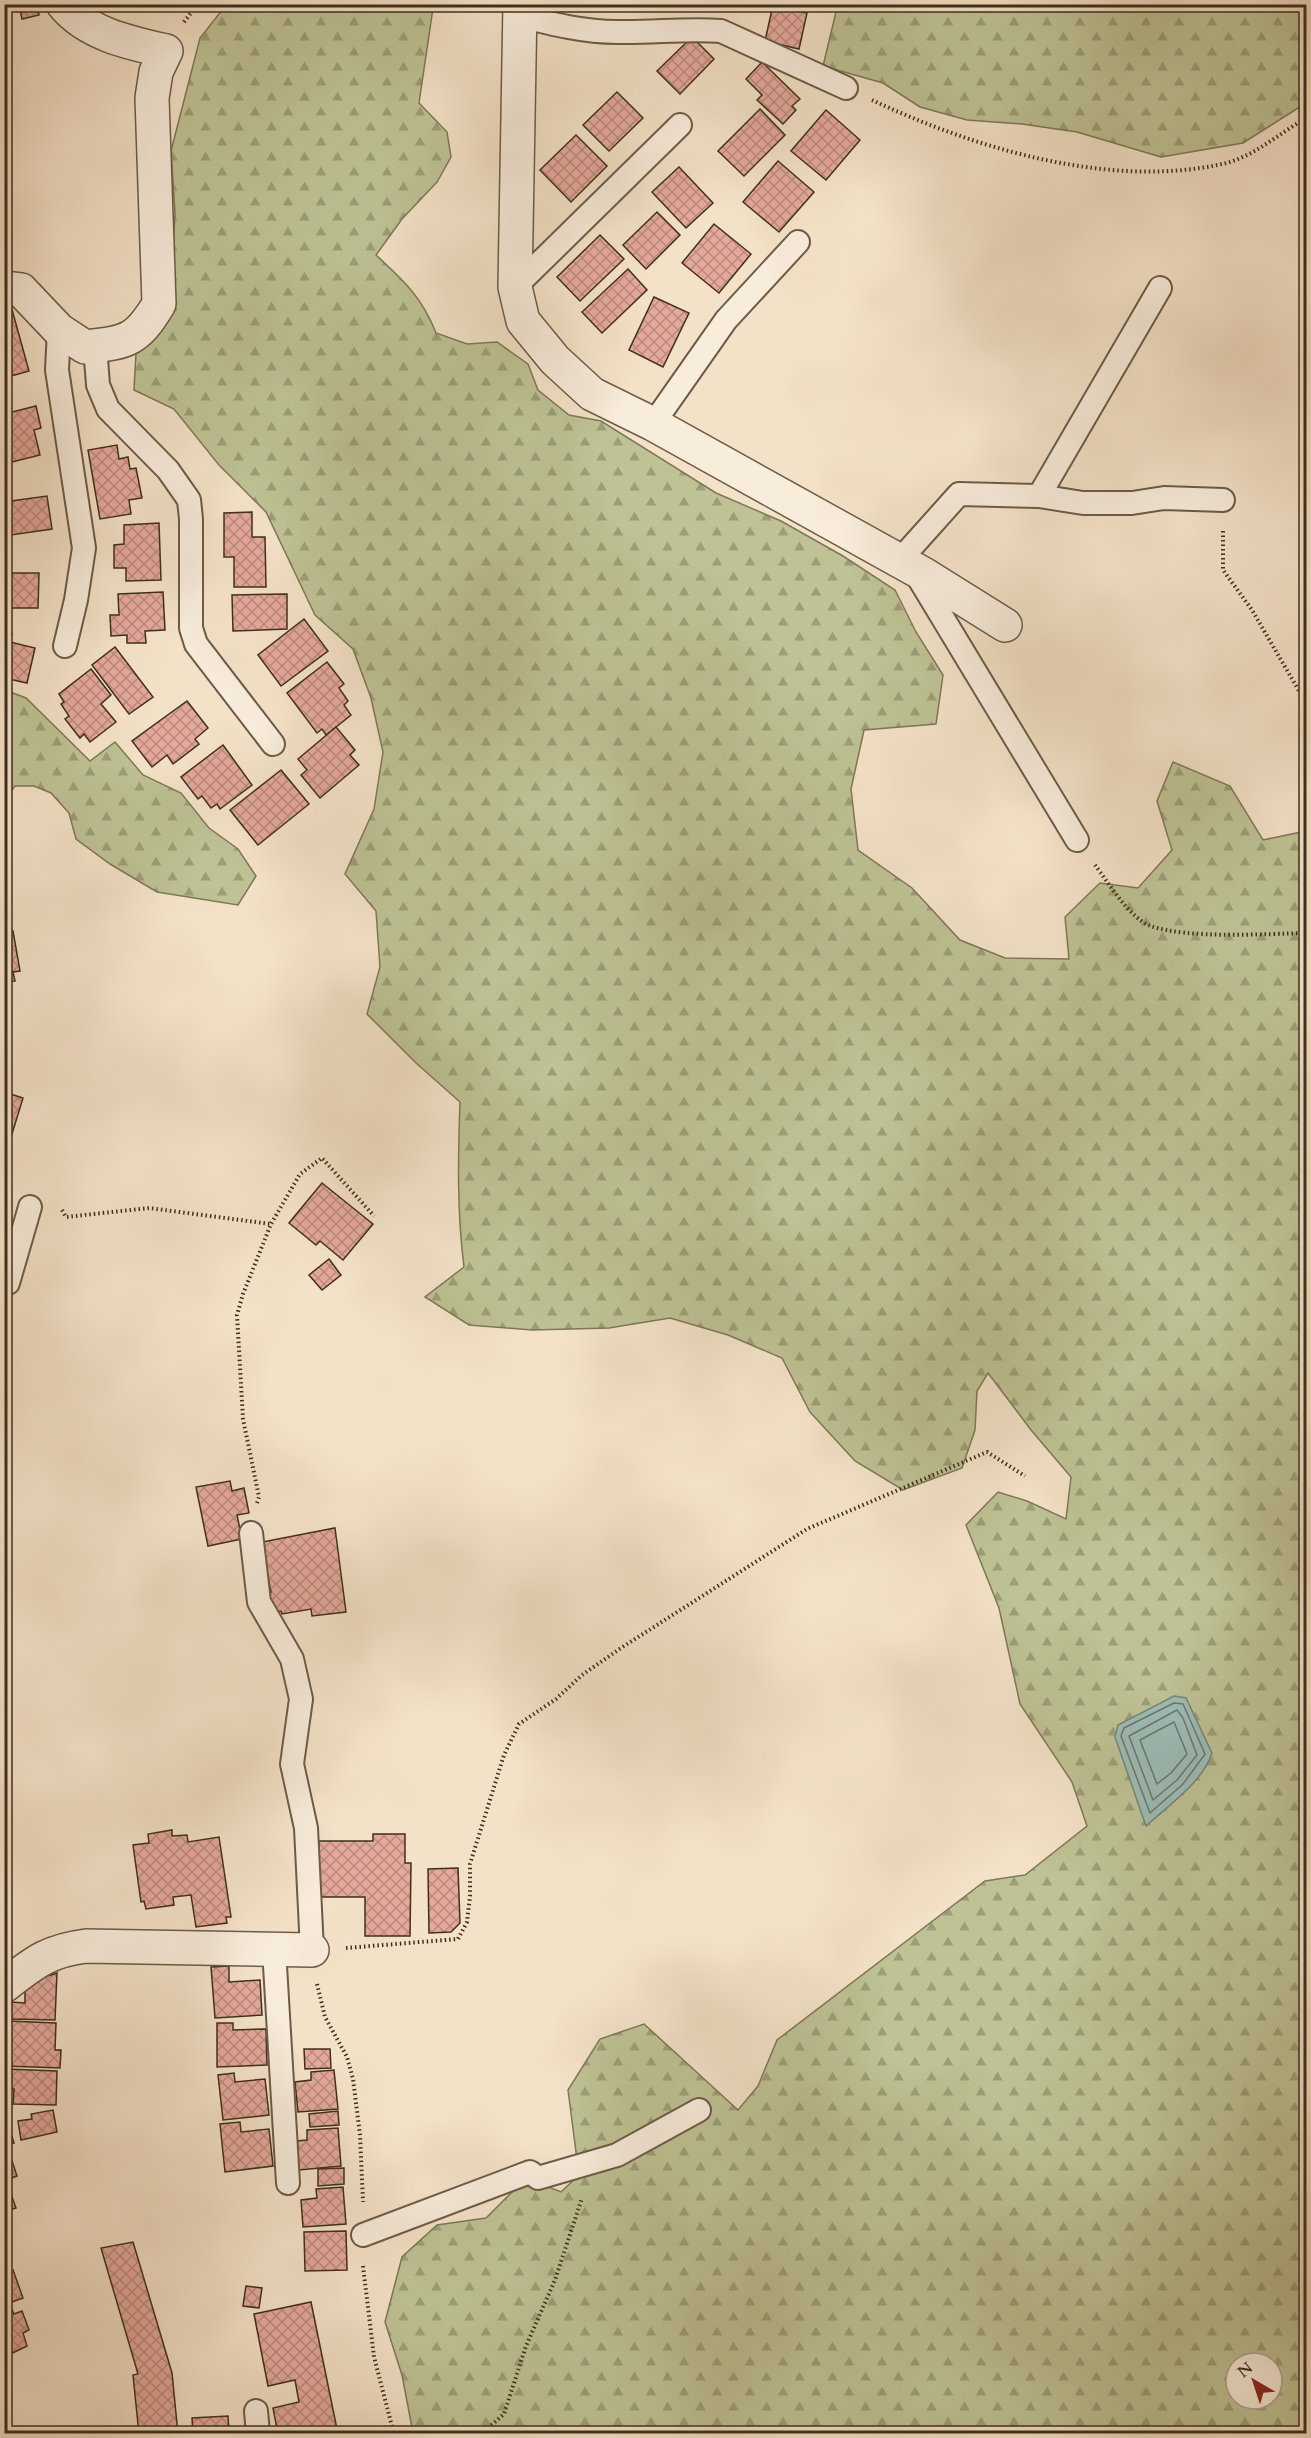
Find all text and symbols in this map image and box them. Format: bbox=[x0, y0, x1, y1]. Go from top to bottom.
north arrow bbox=[1224, 2351, 1284, 2411]
text: N bbox=[1233, 2357, 1258, 2383]

